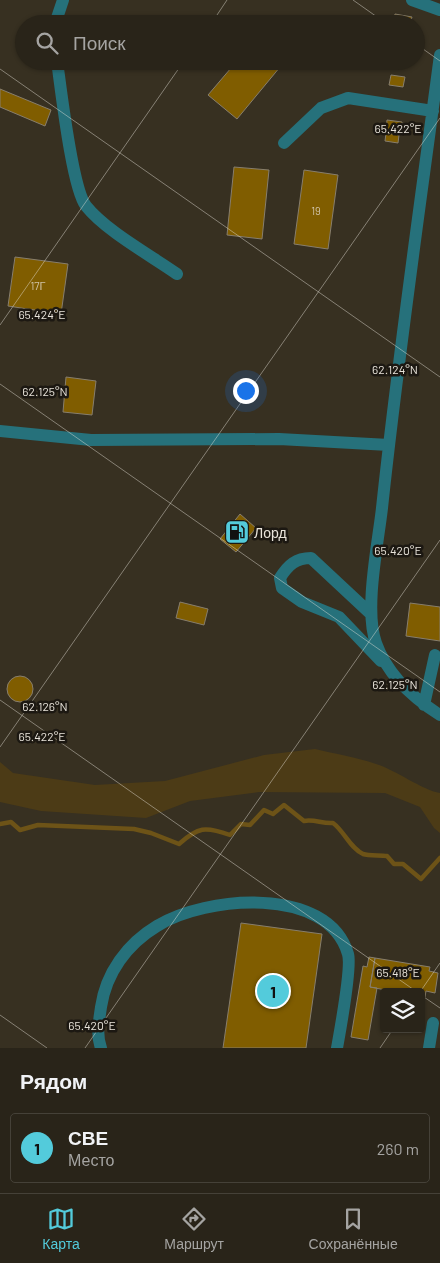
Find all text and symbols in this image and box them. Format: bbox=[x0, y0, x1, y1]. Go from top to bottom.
search box bbox=[15, 15, 425, 70]
icon: search bbox=[33, 29, 61, 57]
text: Поиск bbox=[73, 31, 126, 54]
text: 65.422°E bbox=[375, 121, 422, 135]
house number: 19 bbox=[311, 204, 321, 217]
house number: 17Г bbox=[30, 279, 46, 292]
text: 65.424°E bbox=[18, 307, 66, 321]
text: 62.124°N bbox=[372, 362, 418, 376]
your location bbox=[233, 378, 259, 404]
text: 62.125°N bbox=[22, 384, 68, 398]
fuel station icon: Лорд bbox=[224, 519, 250, 545]
place label: Лорд bbox=[254, 524, 287, 541]
text: 65.420°E bbox=[374, 543, 422, 557]
text: 62.125°N bbox=[372, 677, 418, 691]
text: 62.126°N bbox=[22, 699, 68, 713]
text: 65.422°E bbox=[19, 729, 66, 743]
text: 65.418°E bbox=[376, 965, 420, 979]
pin: 1 bbox=[257, 972, 289, 1010]
map controls bbox=[380, 988, 425, 1033]
button: layers bbox=[380, 988, 425, 1033]
text: 65.420°E bbox=[68, 1018, 116, 1032]
text: Рядом bbox=[20, 1068, 87, 1093]
text: СВЕ bbox=[68, 1126, 108, 1149]
text: 1 bbox=[34, 1139, 40, 1158]
text: 260 m bbox=[377, 1139, 419, 1158]
text: Место bbox=[68, 1150, 114, 1169]
tab: Карта bbox=[42, 1205, 80, 1252]
tab: Маршрут bbox=[164, 1205, 224, 1252]
tab: Сохранённые bbox=[309, 1205, 398, 1252]

